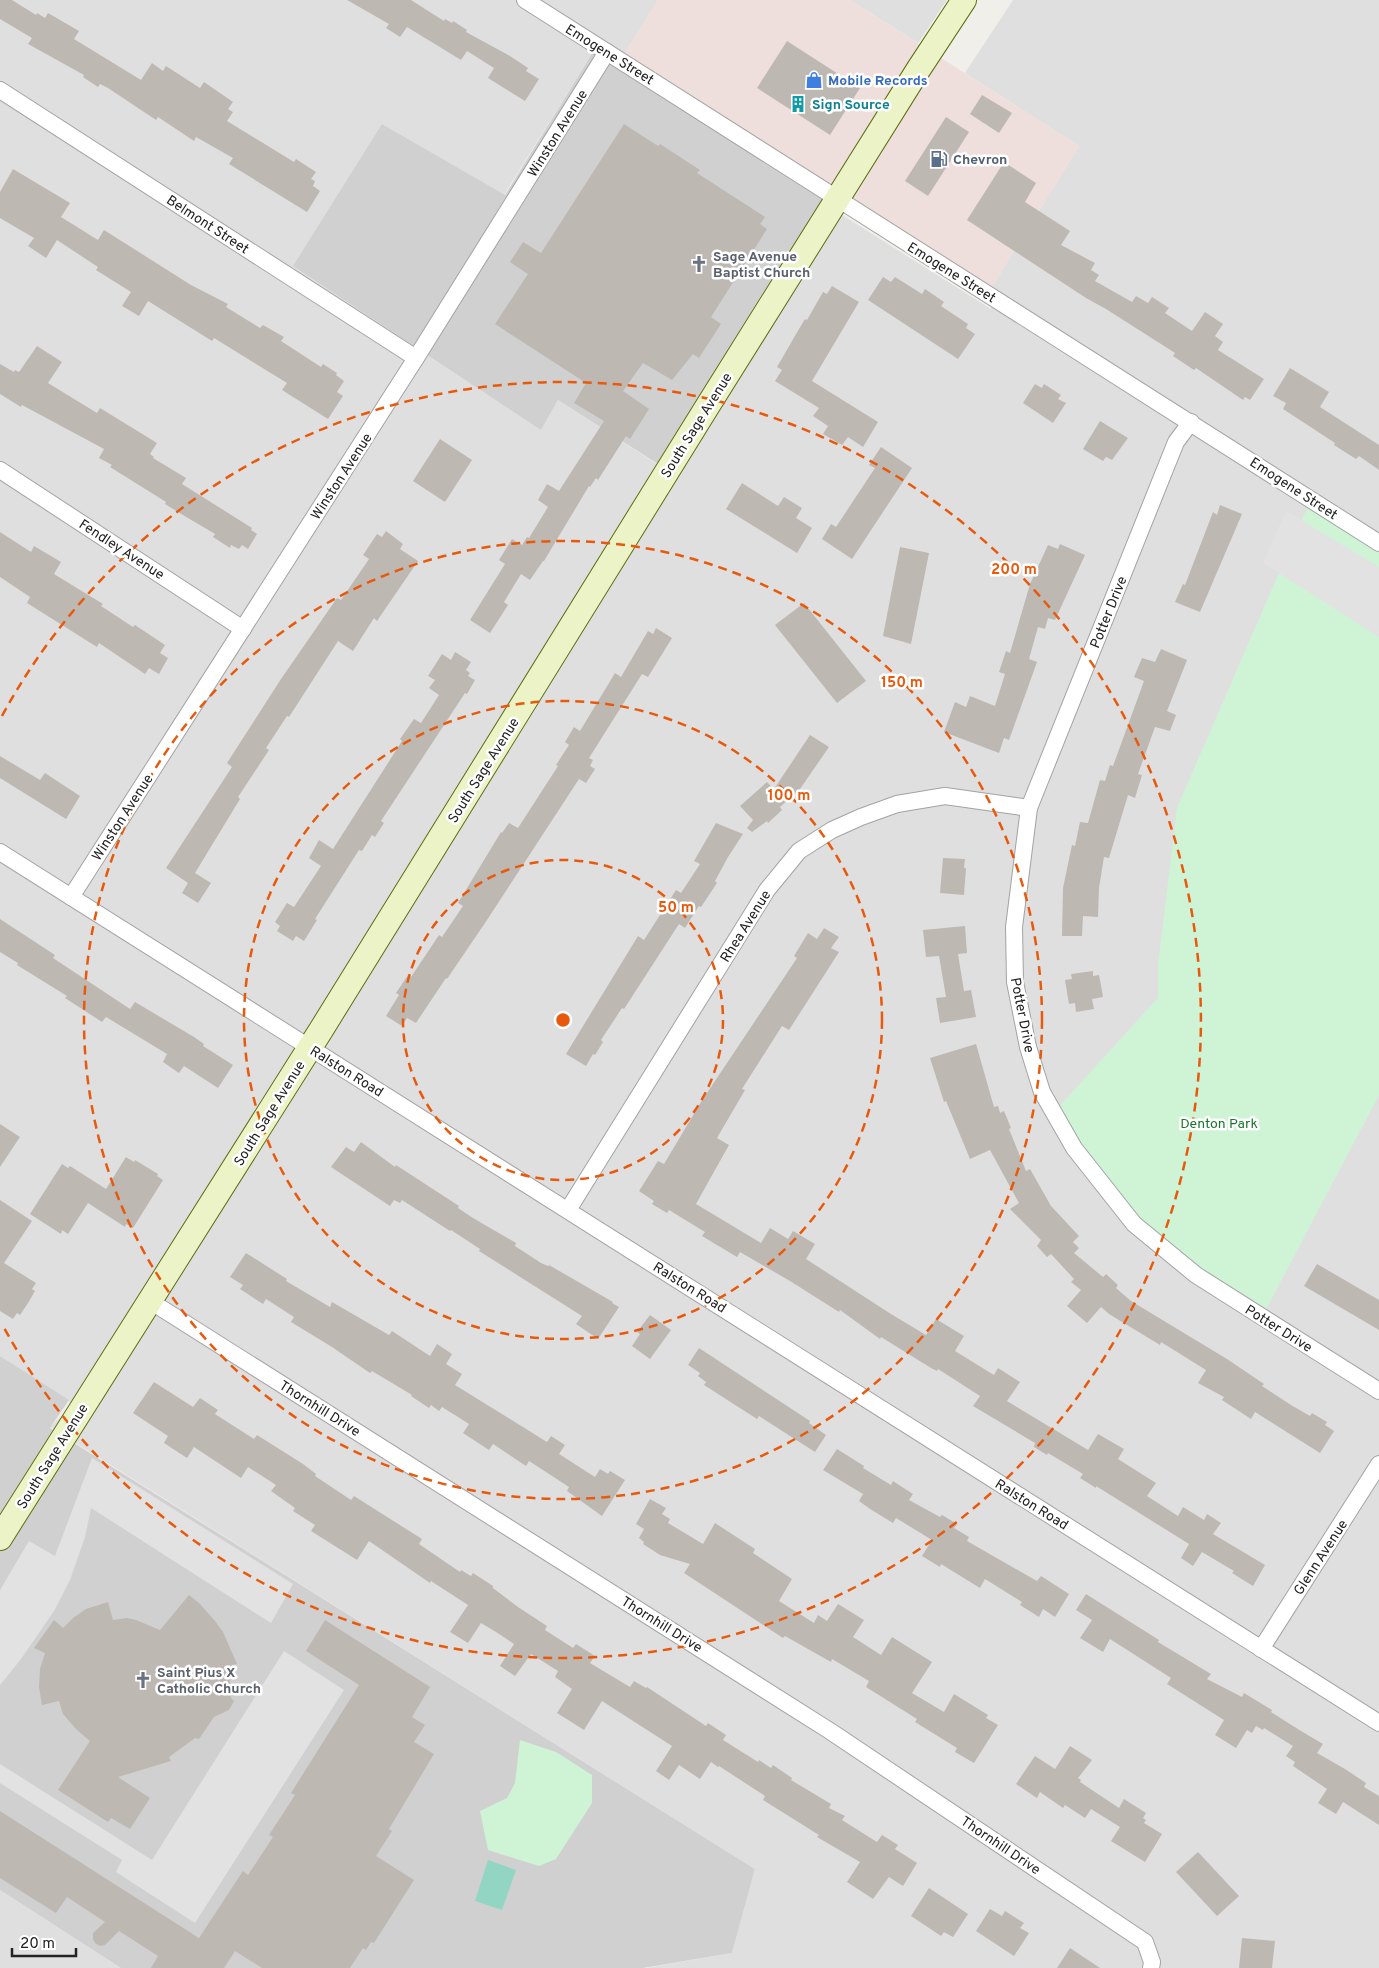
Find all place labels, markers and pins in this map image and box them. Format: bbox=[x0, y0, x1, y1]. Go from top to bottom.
shop icon: Mobile Records bbox=[804, 70, 824, 90]
place label: Mobile Records bbox=[828, 73, 928, 90]
building icon: Sign Source bbox=[788, 94, 808, 114]
place label: Sign Source bbox=[812, 97, 890, 114]
fuel station icon: Chevron bbox=[929, 149, 949, 169]
place label: Chevron bbox=[953, 152, 1007, 169]
place label: Sage Avenue Baptist Church bbox=[713, 249, 810, 282]
church icon: Sage Avenue Baptist Church bbox=[689, 254, 709, 274]
centre of rings bbox=[554, 1011, 572, 1029]
place label: Saint Pius X Catholic Church bbox=[157, 1665, 261, 1698]
church icon: Saint Pius X Catholic Church bbox=[133, 1670, 153, 1690]

